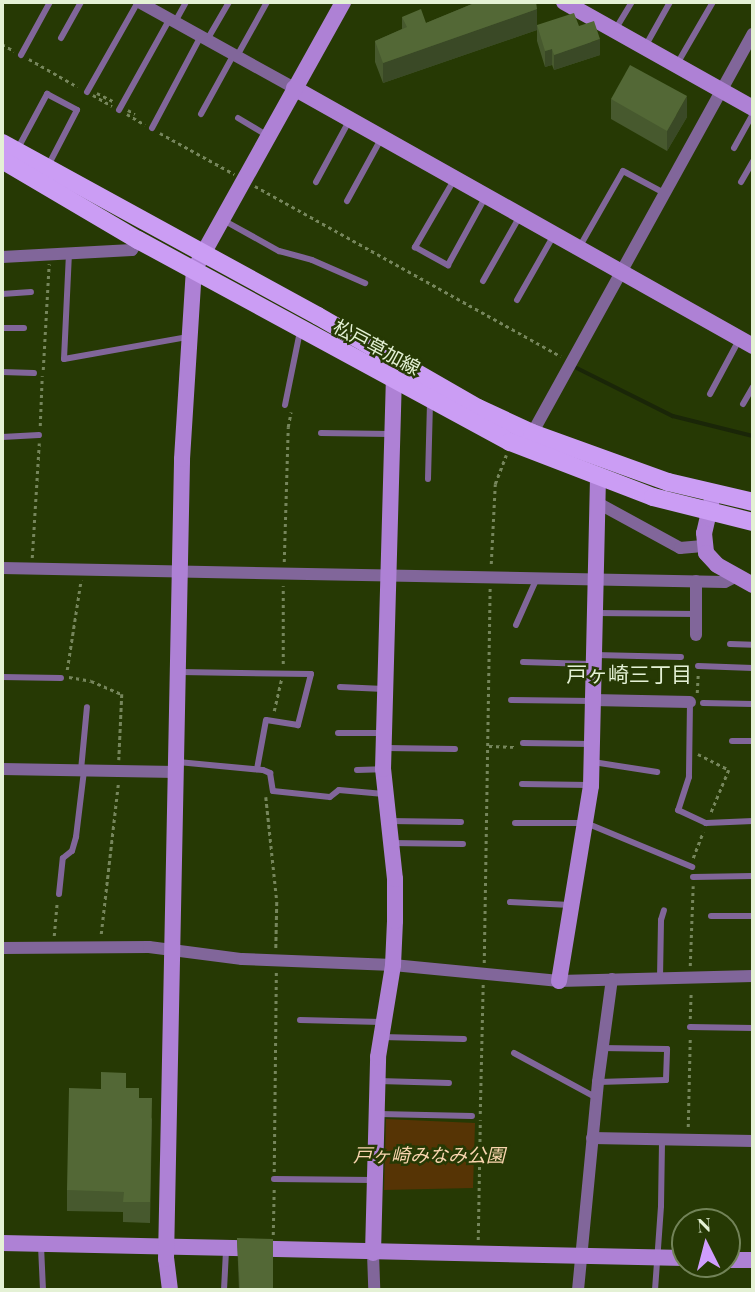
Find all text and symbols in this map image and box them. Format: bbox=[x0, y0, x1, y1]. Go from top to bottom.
street label: 松戸草加線 bbox=[330, 315, 424, 379]
district label: 戸ヶ崎三丁目 bbox=[566, 660, 692, 686]
park label: 戸ヶ崎みなみ公園 bbox=[353, 1144, 505, 1166]
north arrow bbox=[671, 1208, 741, 1278]
text: N bbox=[696, 1210, 712, 1238]

